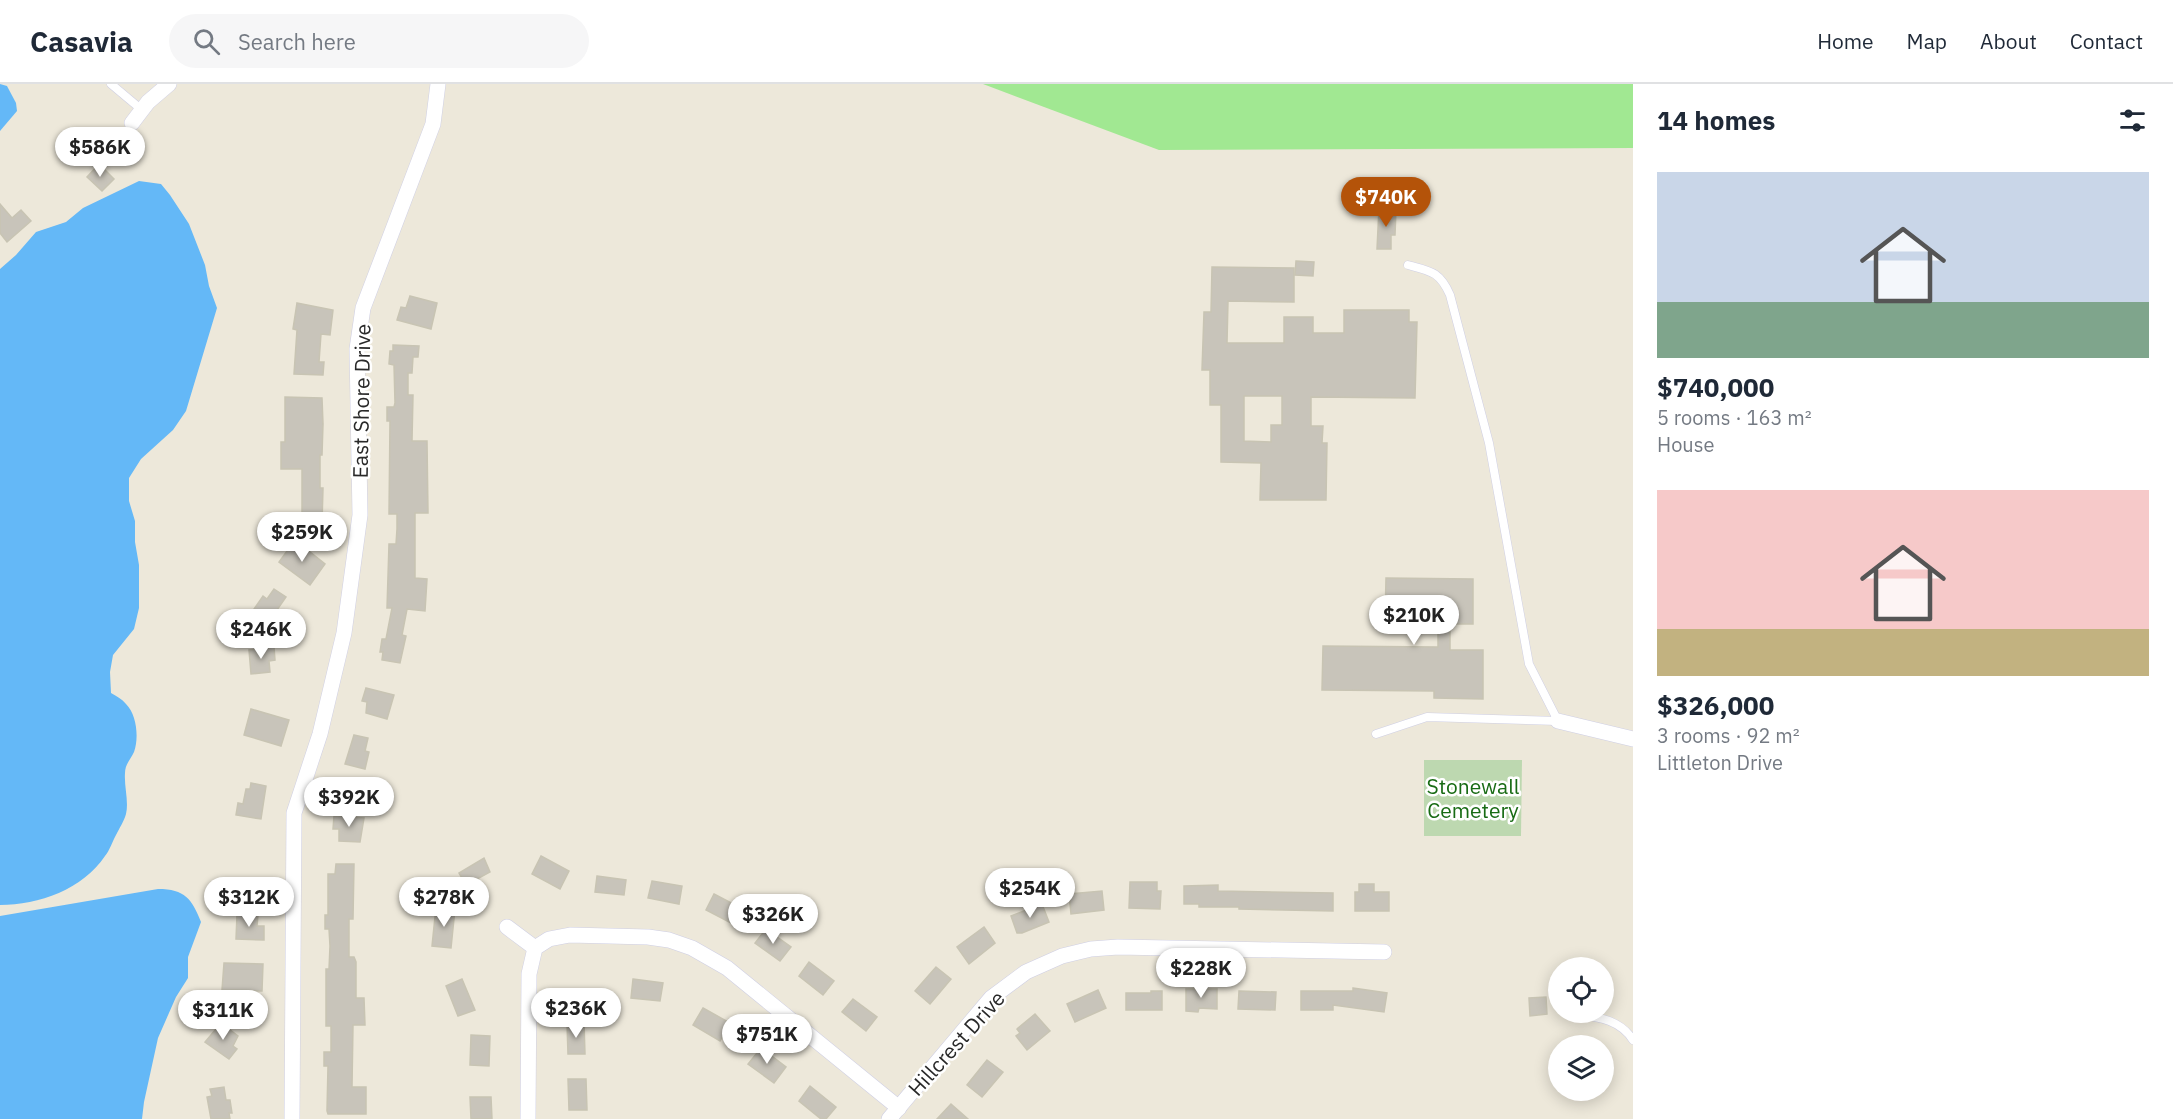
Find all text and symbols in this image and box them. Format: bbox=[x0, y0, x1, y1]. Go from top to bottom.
search box bbox=[169, 14, 589, 68]
text: Casavia bbox=[30, 23, 133, 60]
icon: search bbox=[190, 25, 223, 58]
text: Search here bbox=[238, 27, 356, 56]
text: Home bbox=[1817, 27, 1874, 55]
text: Map bbox=[1907, 27, 1947, 55]
text: About bbox=[1980, 27, 2037, 55]
text: Contact bbox=[2070, 27, 2143, 55]
text: 14 homes bbox=[1657, 103, 1775, 137]
icon: filters bbox=[2116, 104, 2149, 137]
pin: $586K bbox=[58, 127, 142, 178]
text: $586K bbox=[69, 133, 131, 160]
pin: $740K bbox=[1344, 177, 1428, 228]
text: $740K bbox=[1355, 183, 1417, 210]
icon: home bbox=[1849, 211, 1957, 319]
street label: East Shore Drive bbox=[346, 323, 376, 479]
text: $740,000 bbox=[1657, 370, 1774, 404]
text: 5 rooms · 163 m² bbox=[1657, 404, 1812, 431]
text: House bbox=[1657, 431, 1714, 458]
pin: $259K bbox=[260, 512, 344, 563]
text: $259K bbox=[271, 518, 333, 545]
icon: home bbox=[1849, 529, 1957, 637]
pin: $210K bbox=[1372, 595, 1456, 646]
text: $210K bbox=[1383, 601, 1445, 628]
pin: $246K bbox=[219, 609, 303, 660]
text: $246K bbox=[230, 615, 292, 642]
text: $326,000 bbox=[1657, 688, 1774, 722]
text: 3 rooms · 92 m² bbox=[1657, 722, 1800, 749]
text: Littleton Drive bbox=[1657, 749, 1783, 776]
park label: Stonewall Cemetery bbox=[1426, 772, 1520, 824]
pin: $392K bbox=[307, 777, 391, 828]
text: $392K bbox=[318, 783, 380, 810]
pin: $254K bbox=[988, 868, 1072, 919]
text: $254K bbox=[999, 874, 1061, 901]
pin: $312K bbox=[207, 877, 291, 928]
pin: $278K bbox=[402, 877, 486, 928]
text: $312K bbox=[218, 883, 280, 910]
text: $278K bbox=[413, 883, 475, 910]
pin: $326K bbox=[731, 894, 815, 945]
text: $326K bbox=[742, 900, 804, 927]
pin: $228K bbox=[1159, 948, 1243, 999]
text: $228K bbox=[1170, 954, 1232, 981]
map controls bbox=[1548, 957, 1614, 1101]
button: locate bbox=[1548, 957, 1614, 1023]
street label: Hillcrest Drive bbox=[901, 984, 1011, 1102]
pin: $236K bbox=[534, 988, 618, 1039]
pin: $311K bbox=[181, 990, 265, 1041]
text: $236K bbox=[545, 994, 607, 1021]
text: $311K bbox=[192, 996, 254, 1023]
pin: $751K bbox=[725, 1014, 809, 1065]
text: $751K bbox=[736, 1020, 798, 1047]
button: layers bbox=[1548, 1035, 1614, 1101]

